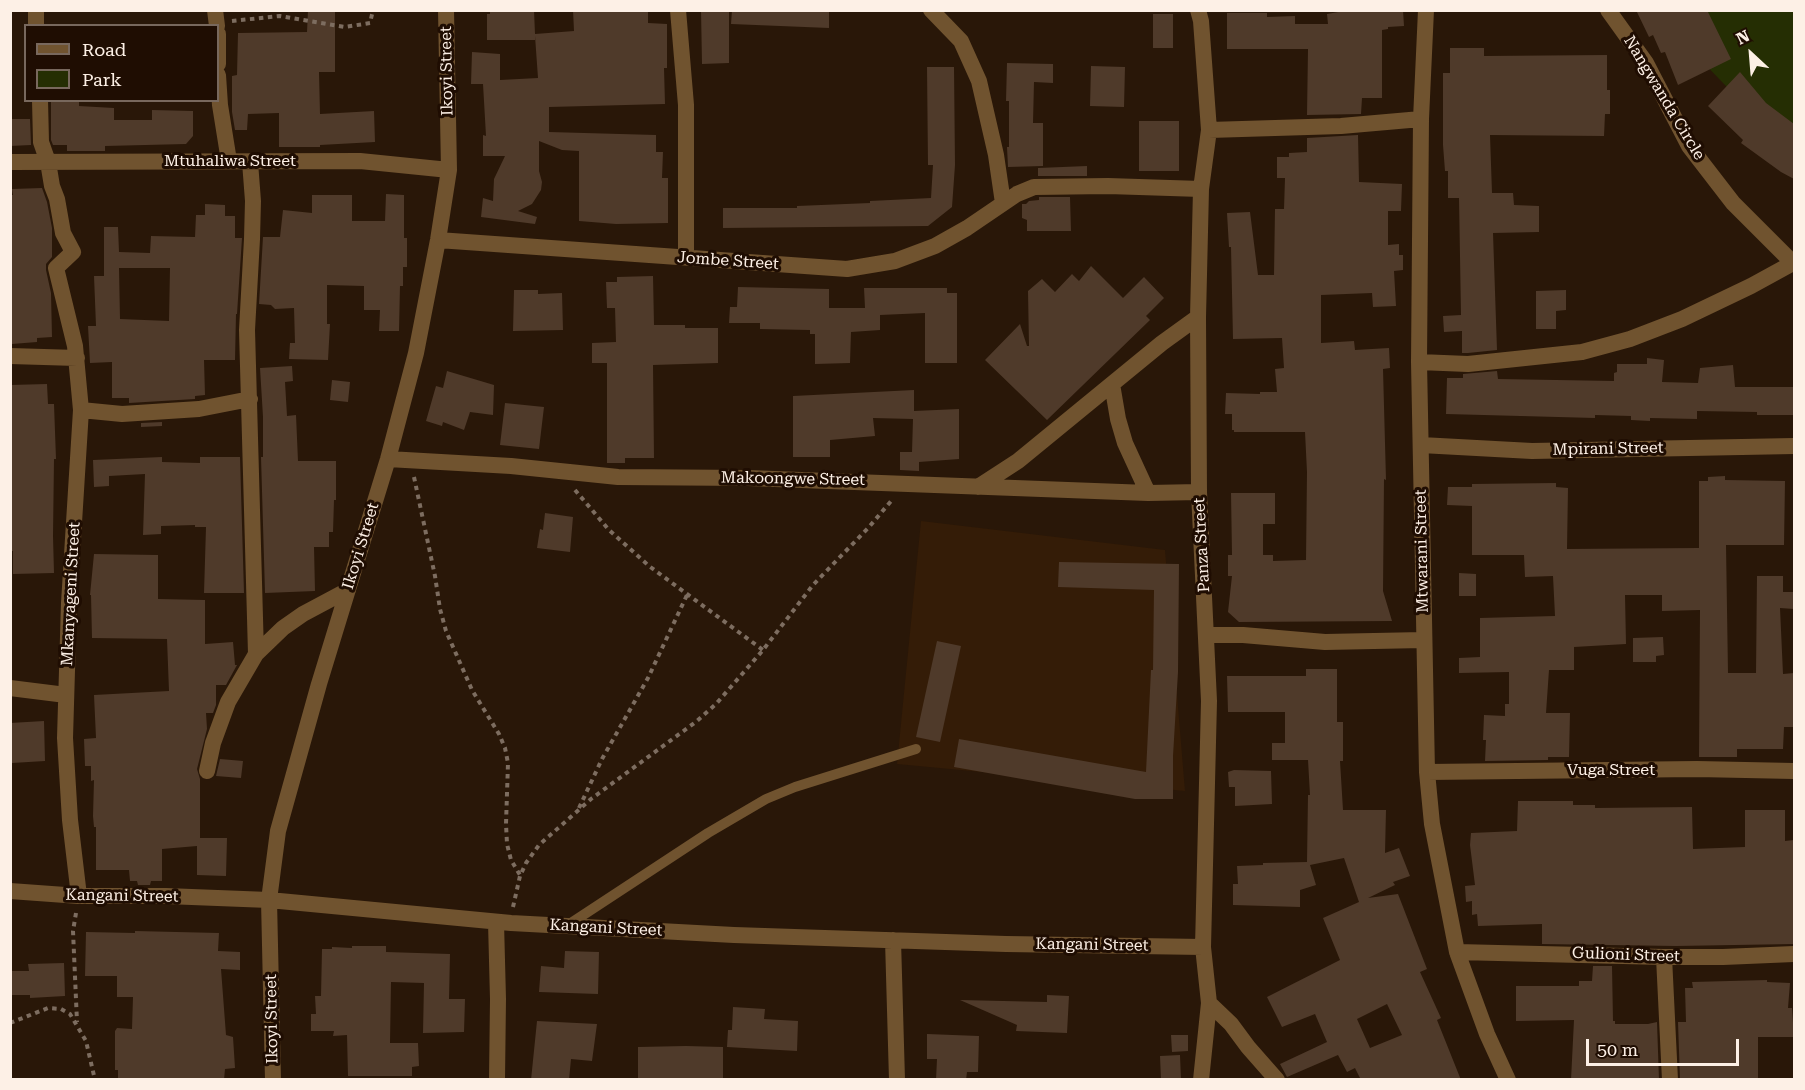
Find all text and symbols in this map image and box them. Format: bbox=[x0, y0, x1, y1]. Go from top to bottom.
legend bbox=[24, 24, 219, 102]
north arrow bbox=[1721, 24, 1781, 84]
street label: Ikoyi Street bbox=[437, 26, 457, 116]
text: N bbox=[1733, 26, 1753, 49]
street label: Nangwanda Circle bbox=[1619, 32, 1709, 164]
text: Road bbox=[82, 39, 126, 60]
text: Park bbox=[82, 69, 122, 90]
street label: Mtuhaliwa Street bbox=[164, 151, 296, 171]
street label: Jombe Street bbox=[676, 248, 780, 274]
street label: Mpirani Street bbox=[1552, 438, 1664, 460]
street label: Makoongwe Street bbox=[721, 468, 865, 490]
street label: Mtwarani Street bbox=[1411, 489, 1433, 613]
street label: Panza Street bbox=[1190, 497, 1214, 593]
street label: Ikoyi Street bbox=[339, 500, 383, 592]
street label: Mkanyageni Street bbox=[58, 521, 84, 667]
street label: Vuga Street bbox=[1567, 760, 1655, 780]
street label: Kangani Street bbox=[65, 885, 179, 907]
street label: Kangani Street bbox=[549, 915, 663, 941]
street label: Kangani Street bbox=[1035, 934, 1149, 956]
street label: Gulioni Street bbox=[1572, 944, 1680, 966]
street label: Ikoyi Street bbox=[262, 974, 282, 1064]
scale bar bbox=[1589, 1027, 1742, 1065]
text: 50 m bbox=[1597, 1039, 1638, 1060]

